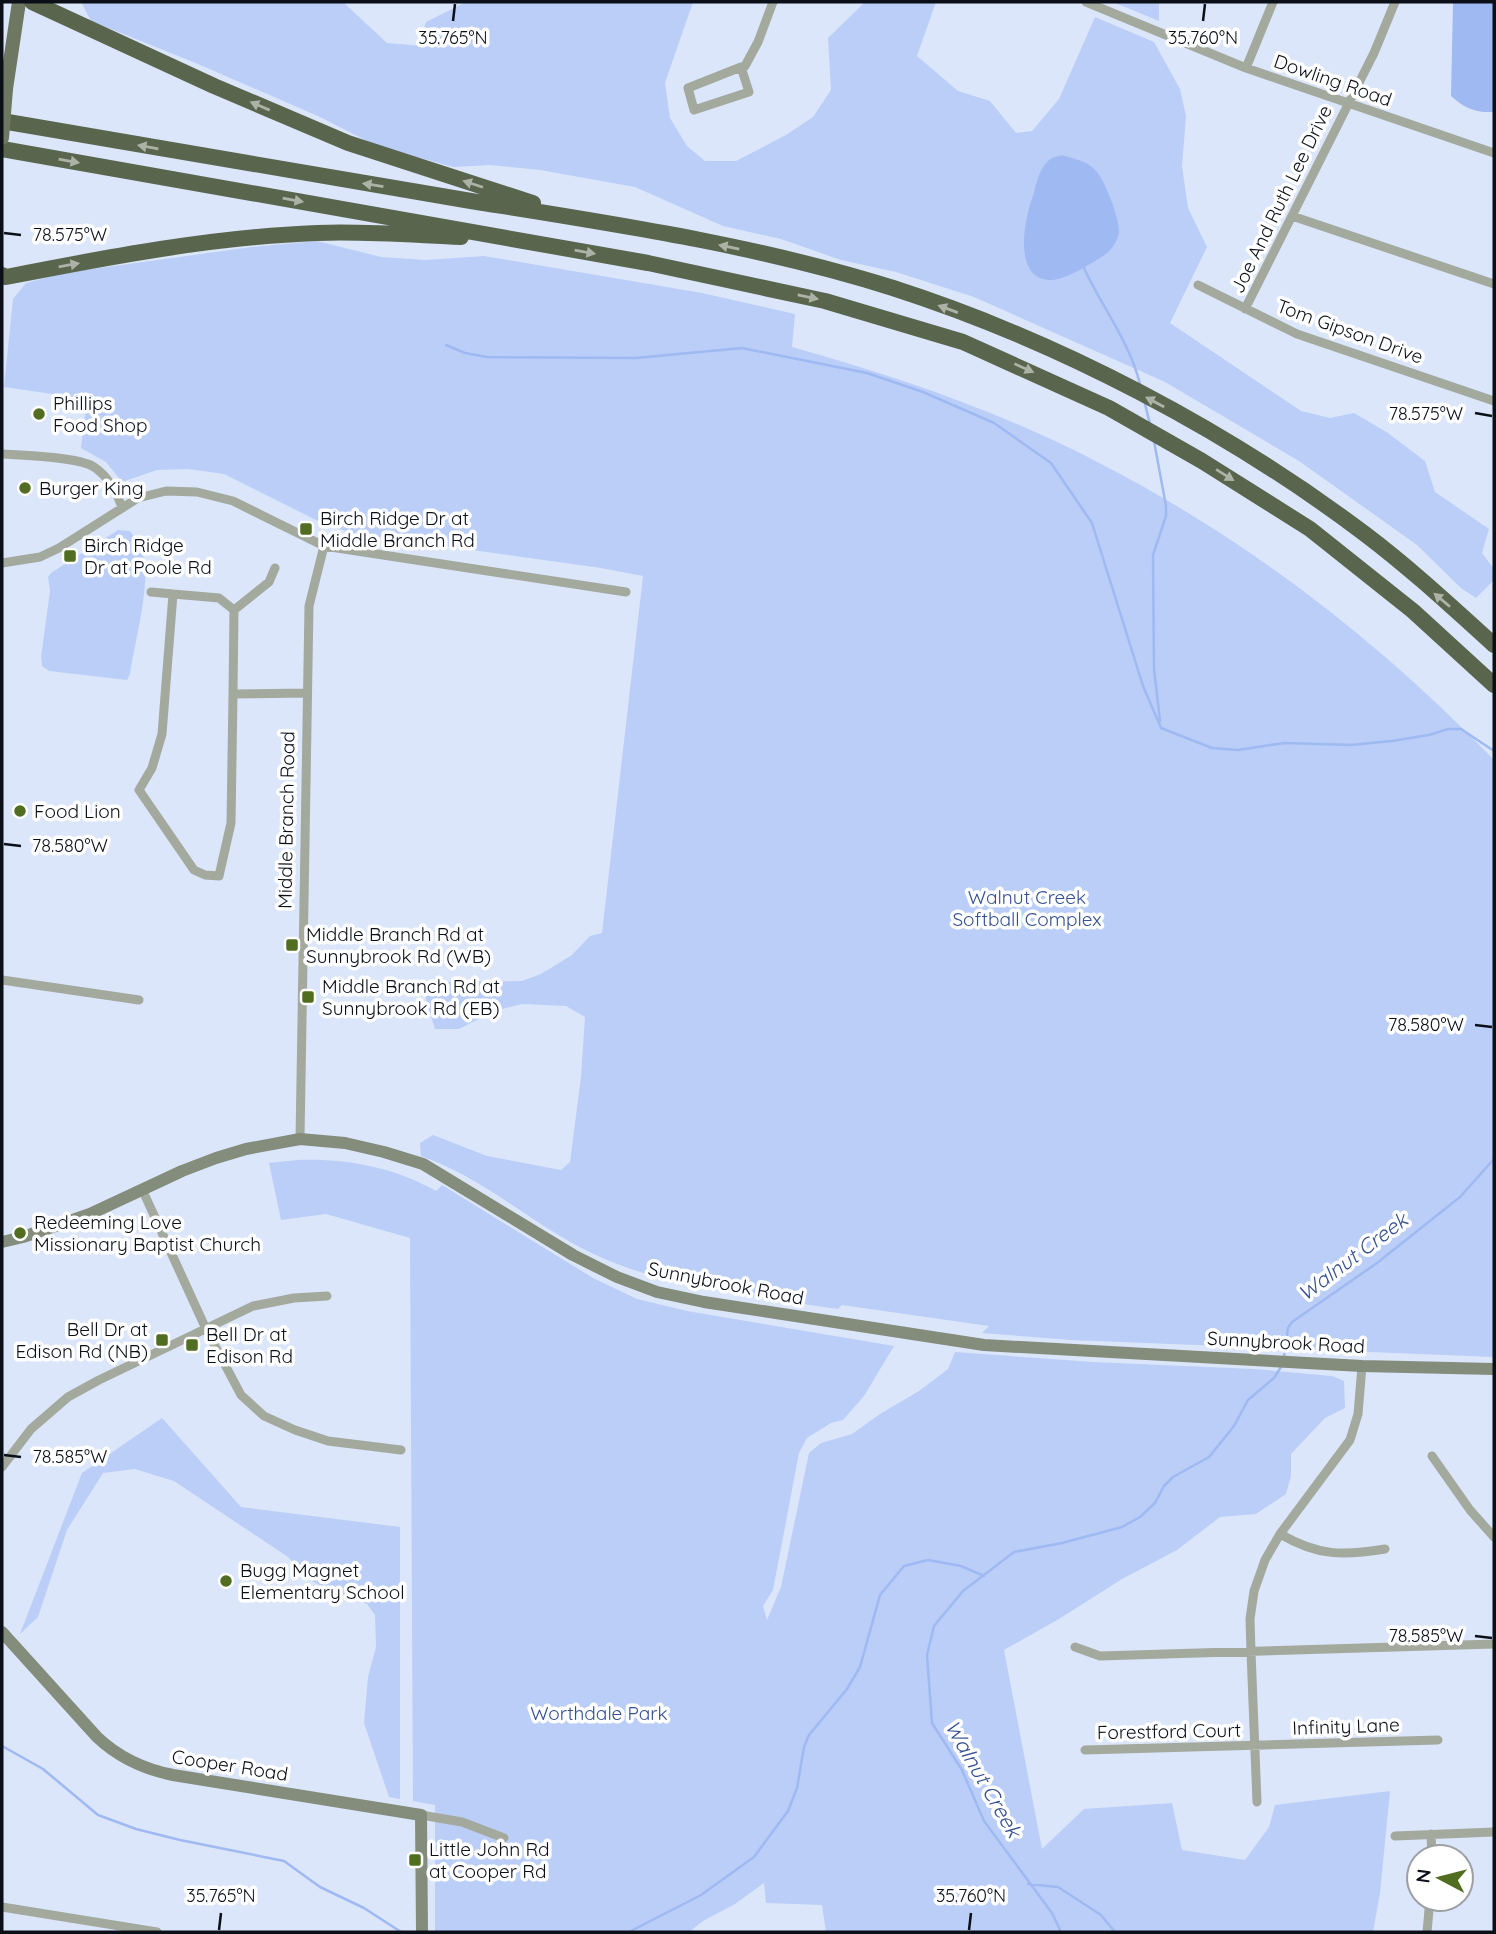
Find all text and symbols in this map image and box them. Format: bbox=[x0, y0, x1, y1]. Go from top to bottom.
text: 35.765°N bbox=[418, 26, 488, 49]
text: 35.760°N bbox=[1168, 26, 1238, 49]
street label: Dowling Road bbox=[1271, 49, 1395, 111]
one-way arrow bbox=[250, 100, 270, 112]
street label: Joe And Ruth Lee Drive bbox=[1225, 101, 1337, 297]
one-way arrow bbox=[137, 141, 159, 152]
one-way arrow bbox=[58, 156, 80, 167]
one-way arrow bbox=[463, 178, 484, 188]
one-way arrow bbox=[362, 179, 384, 190]
one-way arrow bbox=[282, 195, 304, 206]
text: 78.575°W bbox=[33, 223, 107, 246]
one-way arrow bbox=[718, 242, 740, 253]
one-way arrow bbox=[575, 247, 597, 258]
one-way arrow bbox=[58, 259, 80, 270]
one-way arrow bbox=[797, 292, 819, 303]
street label: Tom Gipson Drive bbox=[1273, 293, 1427, 369]
one-way arrow bbox=[937, 303, 958, 314]
one-way arrow bbox=[1014, 363, 1035, 374]
place label: Phillips Food Shop bbox=[53, 391, 148, 437]
one-way arrow bbox=[1145, 396, 1165, 407]
text: 78.575°W bbox=[1389, 402, 1463, 425]
marker: Phillips Food Shop bbox=[31, 406, 47, 422]
one-way arrow bbox=[1215, 469, 1234, 482]
place label: Burger King bbox=[39, 476, 144, 500]
marker: Burger King bbox=[17, 480, 33, 496]
place label: Birch Ridge Dr at Middle Branch Rd bbox=[320, 506, 475, 552]
marker: Birch Ridge Dr at Middle Branch Rd bbox=[298, 521, 314, 537]
place label: Birch Ridge Dr at Poole Rd bbox=[84, 533, 212, 579]
marker: Birch Ridge Dr at Poole Rd bbox=[62, 548, 78, 564]
one-way arrow bbox=[1434, 593, 1451, 608]
street label: Middle Branch Road bbox=[272, 731, 300, 909]
place label: Food Lion bbox=[34, 799, 121, 823]
marker: Food Lion bbox=[12, 803, 28, 819]
text: 78.580°W bbox=[32, 834, 108, 857]
park label: Walnut Creek Softball Complex bbox=[952, 885, 1102, 931]
place label: Middle Branch Rd at Sunnybrook Rd (WB) bbox=[306, 922, 491, 968]
marker: Middle Branch Rd at Sunnybrook Rd (WB) bbox=[284, 937, 300, 953]
place label: Middle Branch Rd at Sunnybrook Rd (EB) bbox=[322, 974, 500, 1020]
marker: Middle Branch Rd at Sunnybrook Rd (EB) bbox=[300, 989, 316, 1005]
text: 78.580°W bbox=[1388, 1013, 1464, 1036]
water label: Walnut Creek bbox=[1292, 1205, 1414, 1306]
place label: Redeeming Love Missionary Baptist Church bbox=[34, 1210, 261, 1256]
marker: Redeeming Love Missionary Baptist Church bbox=[12, 1225, 28, 1241]
street label: Sunnybrook Road bbox=[646, 1256, 806, 1310]
place label: Bell Dr at Edison Rd (NB) bbox=[15, 1317, 148, 1363]
place label: Bell Dr at Edison Rd bbox=[206, 1322, 293, 1368]
street label: Sunnybrook Road bbox=[1206, 1326, 1366, 1358]
marker: Bell Dr at Edison Rd (NB) bbox=[154, 1332, 170, 1348]
marker: Bell Dr at Edison Rd bbox=[184, 1337, 200, 1353]
text: 78.585°W bbox=[33, 1445, 107, 1468]
place label: Bugg Magnet Elementary School bbox=[240, 1558, 405, 1604]
marker: Bugg Magnet Elementary School bbox=[218, 1573, 234, 1589]
text: 78.585°W bbox=[1389, 1624, 1463, 1647]
park label: Worthdale Park bbox=[530, 1701, 668, 1725]
street label: Infinity Lane bbox=[1292, 1712, 1400, 1740]
water label: Walnut Creek bbox=[940, 1715, 1029, 1843]
street label: Forestford Court bbox=[1097, 1718, 1241, 1744]
street label: Cooper Road bbox=[170, 1744, 290, 1786]
place label: Little John Rd at Cooper Rd bbox=[429, 1837, 550, 1883]
north arrow bbox=[1405, 1843, 1475, 1913]
marker: Little John Rd at Cooper Rd bbox=[407, 1852, 423, 1868]
text: N bbox=[1410, 1868, 1436, 1884]
text: 35.765°N bbox=[186, 1884, 256, 1907]
text: 35.760°N bbox=[936, 1884, 1006, 1907]

